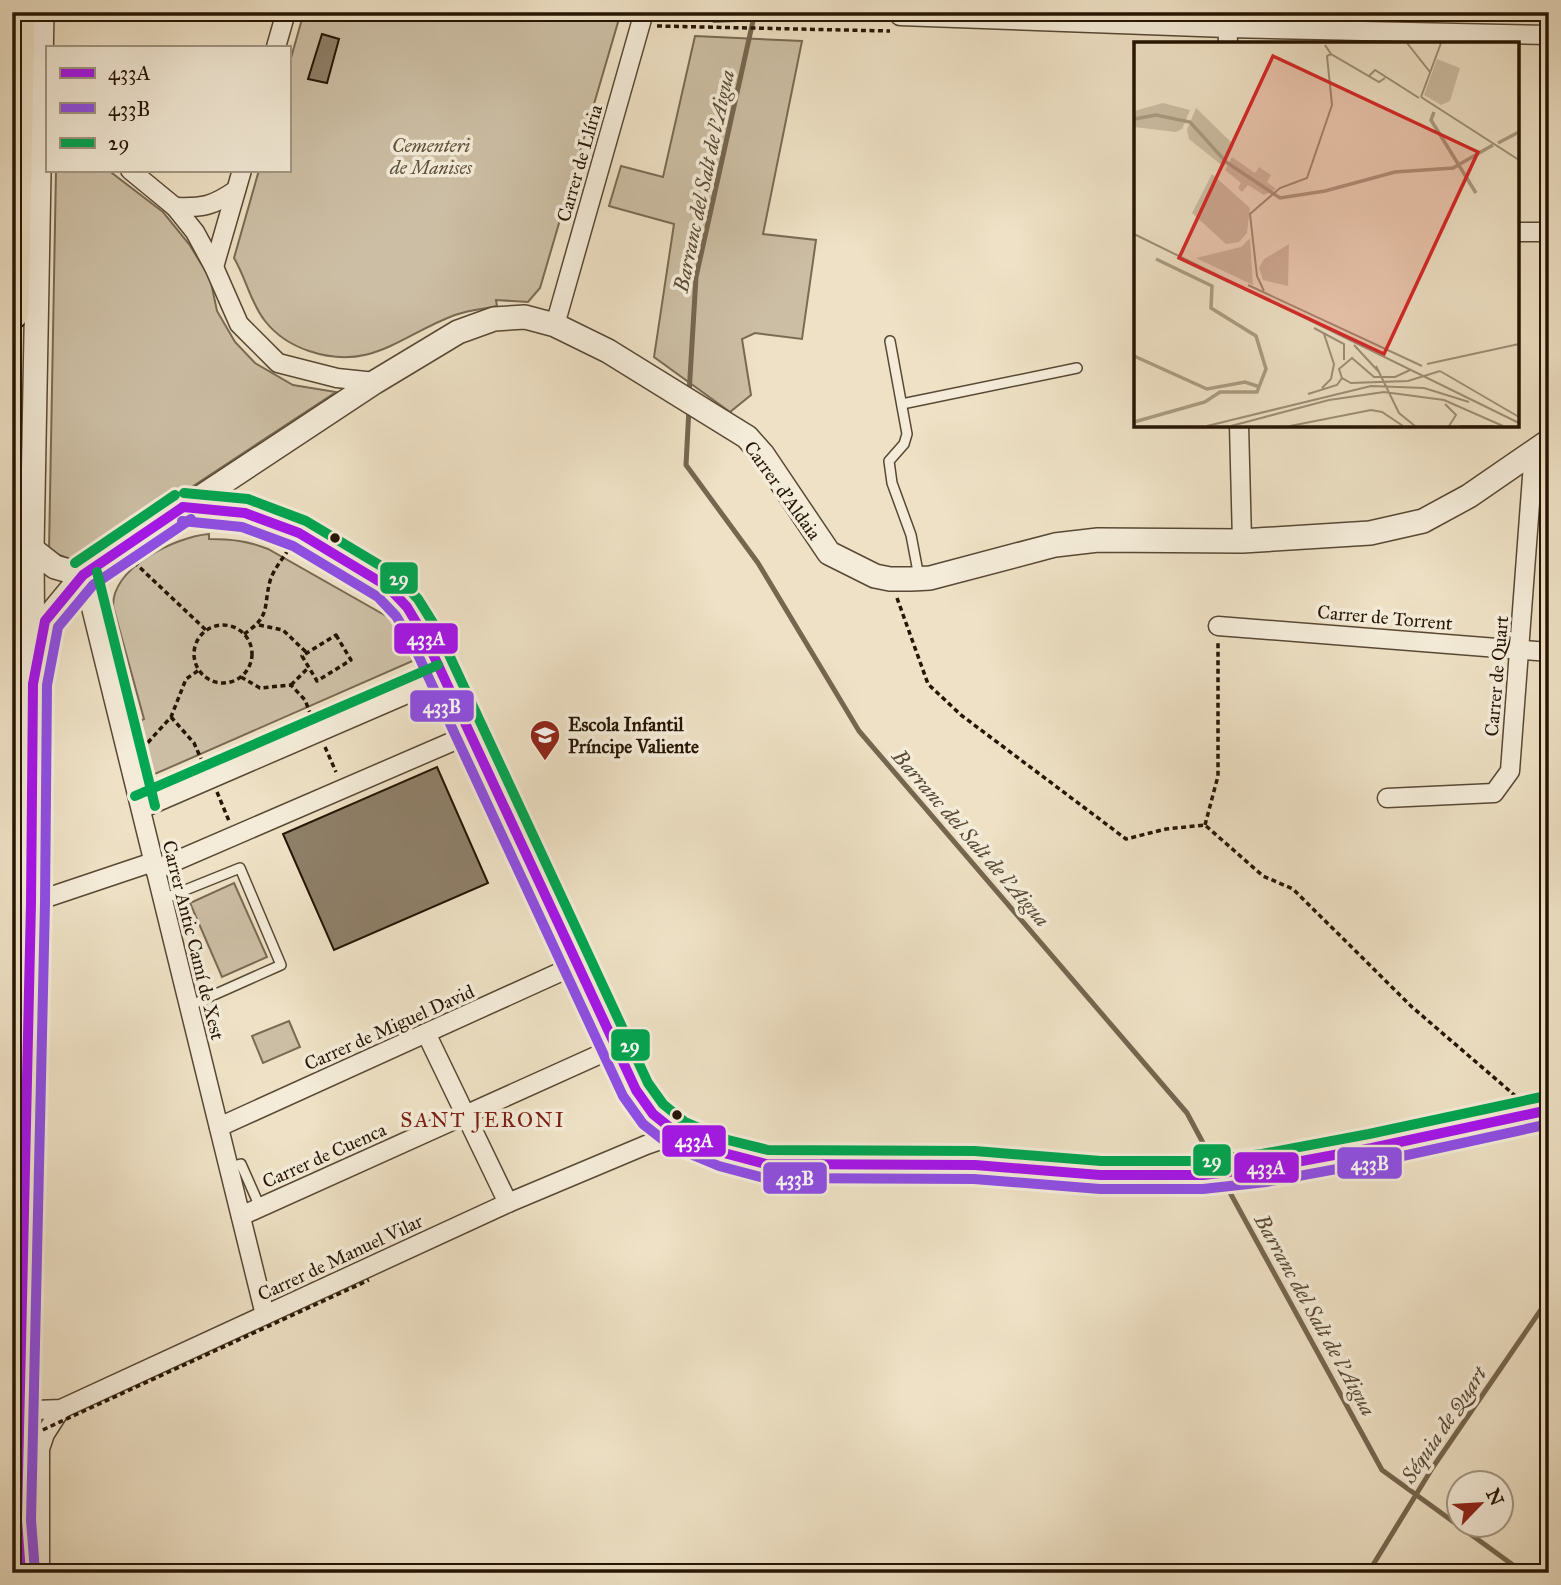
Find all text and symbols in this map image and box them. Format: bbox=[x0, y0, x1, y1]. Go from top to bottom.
inset map bbox=[1134, 42, 1519, 427]
legend bbox=[46, 46, 290, 172]
text: 433A bbox=[108, 60, 151, 86]
water label: Barranc del Salt de l'Aigua bbox=[668, 67, 740, 296]
text: 433B bbox=[108, 96, 150, 122]
street label: Carrer de Llíria bbox=[552, 101, 607, 224]
text: 29 bbox=[108, 130, 130, 156]
park label: Cementeri de Manises bbox=[389, 134, 473, 179]
street label: Carrer d’Aldaia bbox=[739, 436, 827, 545]
unlabelled marker bbox=[328, 531, 342, 545]
line badge: 29 bbox=[379, 561, 419, 595]
text: 29 bbox=[389, 567, 409, 591]
street label: Carrer de Torrent bbox=[1316, 600, 1454, 635]
street label: Carrer de Quart bbox=[1480, 614, 1513, 737]
line badge: 433A bbox=[393, 622, 459, 655]
text: 433A bbox=[407, 627, 445, 651]
line badge: 433B bbox=[409, 689, 475, 723]
text: 433B bbox=[423, 695, 461, 719]
place label: Escola Infantil Príncipe Valiente bbox=[568, 713, 699, 759]
school or university icon: Escola Infantil Príncipe Valiente bbox=[528, 718, 562, 762]
water label: Barranc del Salt de l'Aigua bbox=[886, 743, 1055, 932]
street label: Carrer Antic Camí de Xest bbox=[158, 838, 230, 1043]
street label: Carrer de Miguel David bbox=[301, 979, 479, 1076]
line badge: 29 bbox=[610, 1028, 651, 1062]
text: 29 bbox=[620, 1034, 640, 1058]
district label: SANT JERONI bbox=[400, 1107, 566, 1133]
unlabelled marker bbox=[670, 1108, 684, 1122]
street label: Carrer de Cuenca bbox=[259, 1117, 391, 1193]
line badge: 433A bbox=[661, 1124, 727, 1158]
text: 433A bbox=[675, 1129, 713, 1153]
line badge: 29 bbox=[1192, 1143, 1232, 1177]
line badge: 433B bbox=[1336, 1146, 1403, 1180]
text: 29 bbox=[1202, 1149, 1222, 1173]
line badge: 433A bbox=[1233, 1151, 1300, 1184]
text: 433B bbox=[1351, 1152, 1389, 1176]
text: 433A bbox=[1247, 1156, 1285, 1180]
line badge: 433B bbox=[762, 1161, 828, 1195]
text: 433B bbox=[776, 1167, 814, 1191]
street label: Carrer de Manuel Vilar bbox=[254, 1209, 427, 1306]
water label: Barranc del Salt de l'Aigua bbox=[1248, 1209, 1381, 1420]
water label: Séquia de Quart bbox=[1395, 1361, 1493, 1489]
north arrow bbox=[1446, 1470, 1516, 1540]
text: N bbox=[1481, 1485, 1509, 1509]

